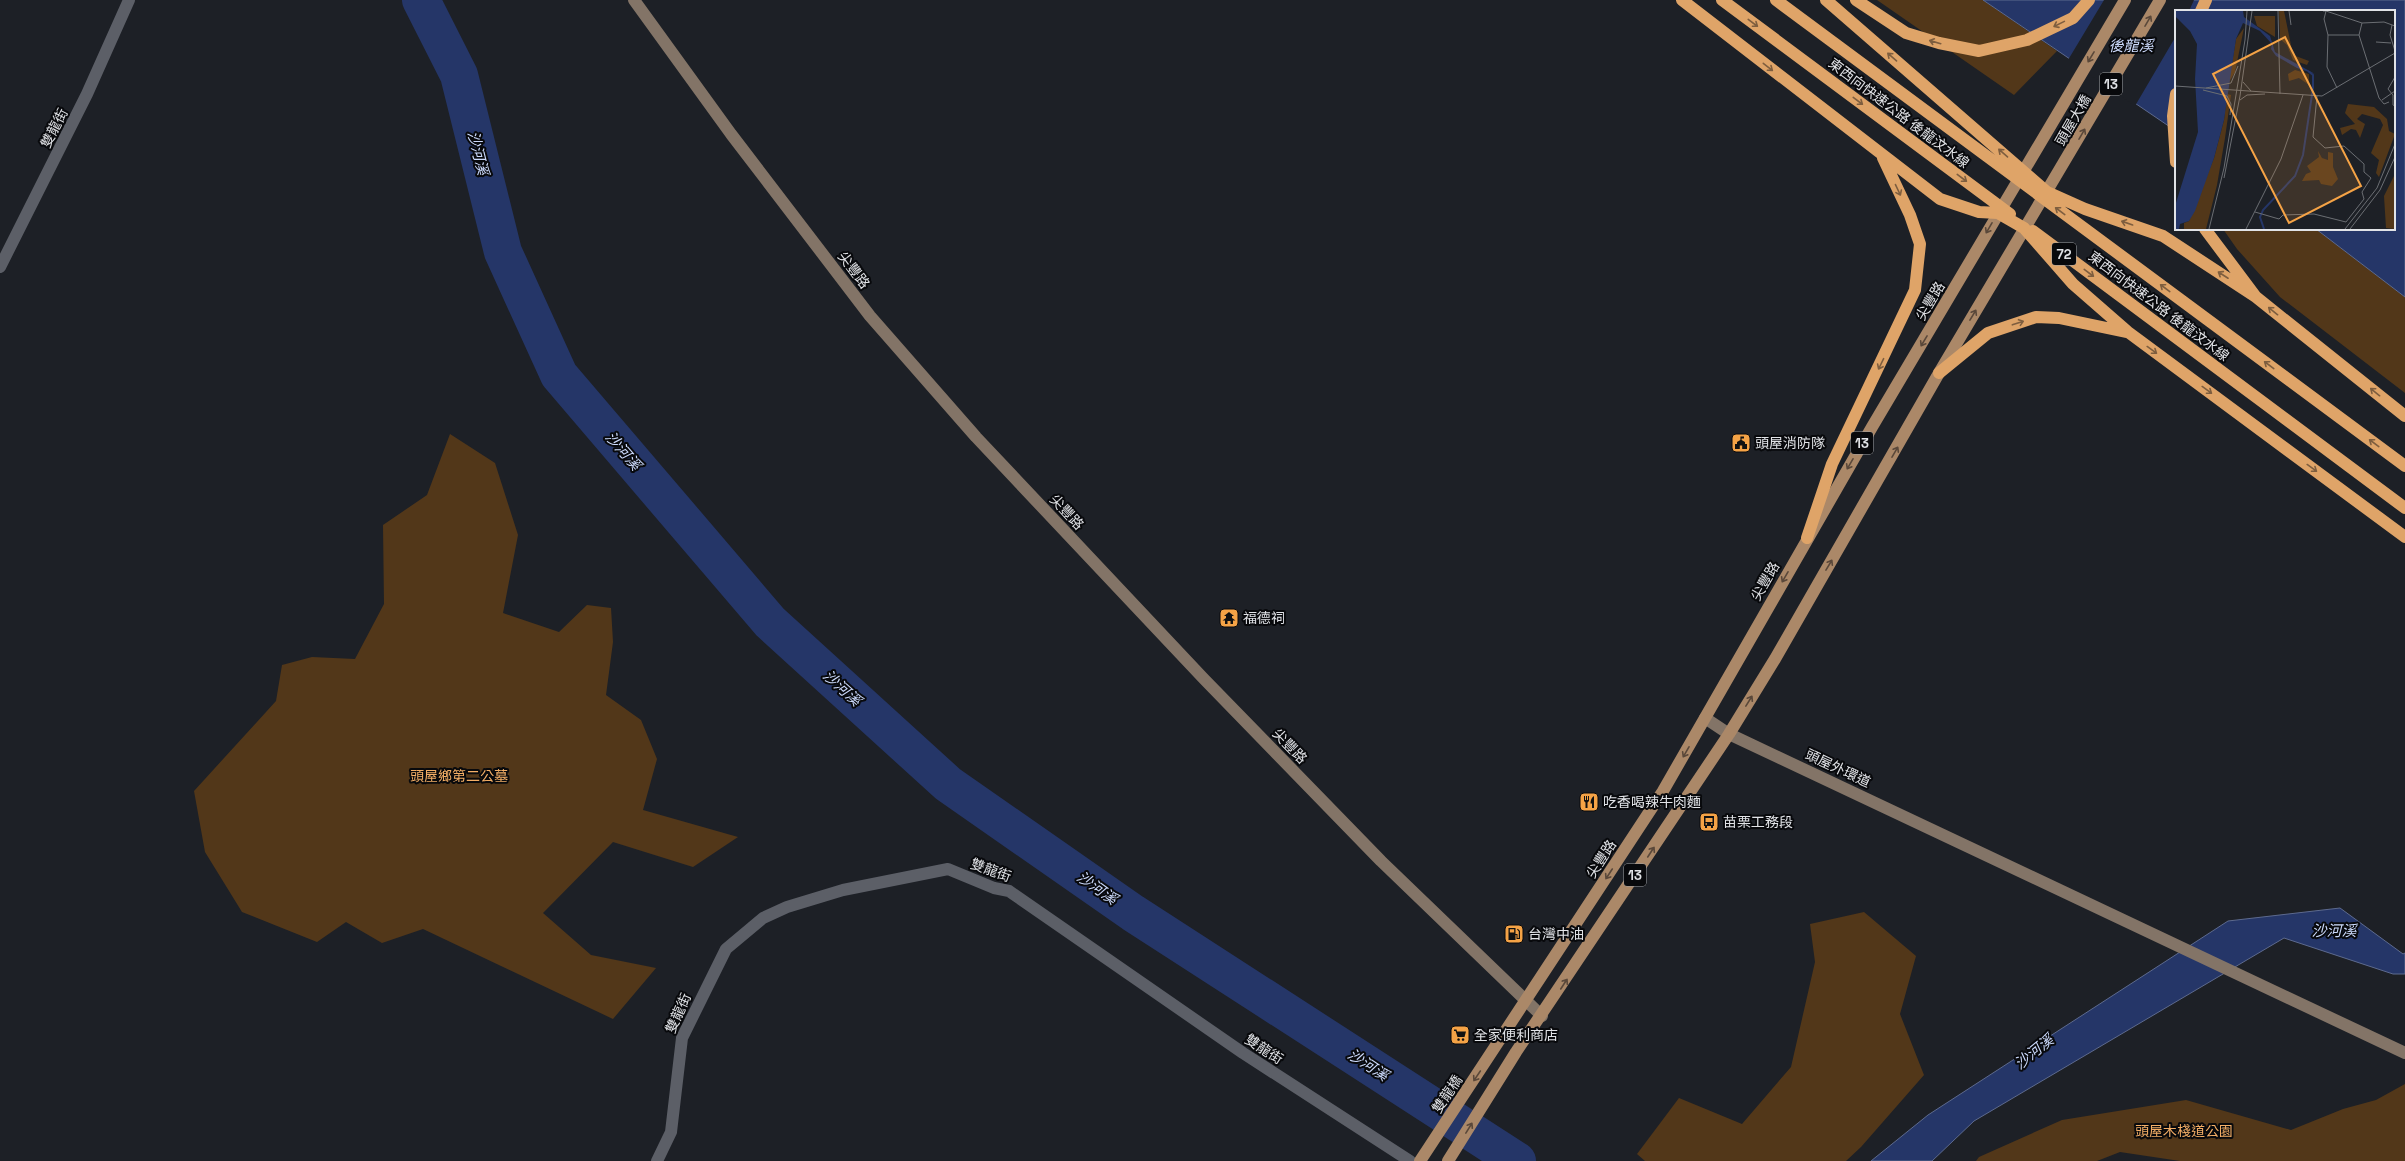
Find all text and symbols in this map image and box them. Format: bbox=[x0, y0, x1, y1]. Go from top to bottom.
inset map bbox=[2175, 10, 2395, 230]
one-way arrow bbox=[2144, 15, 2152, 27]
one-way arrow bbox=[1748, 19, 1759, 27]
one-way arrow bbox=[2054, 21, 2066, 28]
water label: 後龍溪 bbox=[2108, 36, 2155, 55]
one-way arrow bbox=[1929, 38, 1942, 45]
one-way arrow bbox=[2086, 51, 2094, 63]
one-way arrow bbox=[1887, 53, 1898, 62]
street label: 東西向快速公路 後龍汶水線 bbox=[1825, 54, 1973, 172]
one-way arrow bbox=[1762, 62, 1773, 71]
road number: 13 bbox=[2100, 73, 2122, 95]
street label: 頭屋大橋 bbox=[2051, 91, 2095, 149]
one-way arrow bbox=[1852, 97, 1863, 105]
street label: 雙龍街 bbox=[36, 105, 72, 151]
one-way arrow bbox=[2078, 128, 2086, 140]
water label: 沙河溪 bbox=[464, 129, 494, 179]
one-way arrow bbox=[1998, 149, 2009, 158]
one-way arrow bbox=[1956, 174, 1967, 183]
one-way arrow bbox=[1895, 184, 1902, 196]
one-way arrow bbox=[2055, 207, 2066, 215]
one-way arrow bbox=[2121, 219, 2133, 227]
one-way arrow bbox=[1985, 222, 1993, 234]
road number: 72 bbox=[2052, 243, 2076, 265]
street label: 東西向快速公路 後龍汶水線 bbox=[2085, 247, 2233, 365]
street label: 尖豐路 bbox=[834, 248, 874, 292]
one-way arrow bbox=[2083, 268, 2094, 277]
one-way arrow bbox=[2217, 271, 2229, 279]
street label: 尖豐路 bbox=[1911, 278, 1949, 324]
one-way arrow bbox=[2159, 284, 2170, 292]
one-way arrow bbox=[2268, 306, 2279, 315]
one-way arrow bbox=[1970, 309, 1978, 321]
one-way arrow bbox=[2012, 319, 2025, 326]
one-way arrow bbox=[1920, 335, 1928, 346]
one-way arrow bbox=[2146, 345, 2157, 354]
one-way arrow bbox=[1877, 358, 1884, 370]
one-way arrow bbox=[2264, 361, 2275, 370]
one-way arrow bbox=[2202, 386, 2213, 395]
one-way arrow bbox=[2369, 388, 2380, 396]
water label: 沙河溪 bbox=[601, 427, 647, 475]
public building icon: 頭屋消防隊 bbox=[1730, 432, 1752, 454]
road number: 13 bbox=[1851, 432, 1873, 454]
place label: 頭屋消防隊 bbox=[1755, 434, 1825, 452]
one-way arrow bbox=[2368, 439, 2379, 447]
one-way arrow bbox=[1892, 446, 1900, 458]
one-way arrow bbox=[1846, 458, 1854, 470]
one-way arrow bbox=[2306, 464, 2317, 472]
street label: 尖豐路 bbox=[1046, 491, 1088, 533]
street label: 尖豐路 bbox=[1747, 558, 1783, 604]
one-way arrow bbox=[1826, 559, 1834, 571]
one-way arrow bbox=[1781, 571, 1789, 583]
temple icon: 福德祠 bbox=[1218, 607, 1240, 629]
place label: 福德祠 bbox=[1243, 609, 1285, 627]
water label: 沙河溪 bbox=[819, 666, 867, 711]
one-way arrow bbox=[1745, 696, 1753, 707]
street label: 尖豐路 bbox=[1269, 725, 1311, 767]
street label: 頭屋外環道 bbox=[1802, 745, 1874, 791]
one-way arrow bbox=[1681, 746, 1689, 758]
park label: 頭屋鄉第二公墓 bbox=[410, 767, 508, 785]
restaurant icon: 吃香喝辣牛肉麵 bbox=[1578, 791, 1600, 813]
place label: 吃香喝辣牛肉麵 bbox=[1603, 793, 1701, 811]
bus stop icon: 苗栗工務段 bbox=[1698, 811, 1720, 833]
place label: 苗栗工務段 bbox=[1723, 813, 1793, 831]
street label: 尖豐路 bbox=[1582, 836, 1620, 882]
one-way arrow bbox=[1647, 847, 1655, 858]
street label: 雙龍街 bbox=[968, 854, 1014, 886]
road number: 13 bbox=[1624, 864, 1646, 886]
water label: 沙河溪 bbox=[1073, 867, 1123, 909]
one-way arrow bbox=[1605, 868, 1613, 879]
water label: 沙河溪 bbox=[2311, 921, 2358, 940]
fuel station icon: 台灣中油 bbox=[1503, 923, 1525, 945]
place label: 台灣中油 bbox=[1528, 925, 1584, 943]
one-way arrow bbox=[1560, 978, 1568, 989]
street label: 雙龍街 bbox=[661, 990, 695, 1036]
supermarket icon: 全家便利商店 bbox=[1449, 1024, 1471, 1046]
place label: 全家便利商店 bbox=[1474, 1026, 1558, 1044]
water label: 沙河溪 bbox=[2010, 1029, 2059, 1073]
street label: 雙龍街 bbox=[1241, 1030, 1287, 1068]
water label: 沙河溪 bbox=[1344, 1044, 1394, 1086]
one-way arrow bbox=[1473, 1071, 1481, 1082]
street label: 雙龍橋 bbox=[1428, 1072, 1466, 1116]
one-way arrow bbox=[1465, 1122, 1473, 1134]
park label: 頭屋木棧道公園 bbox=[2135, 1122, 2233, 1140]

